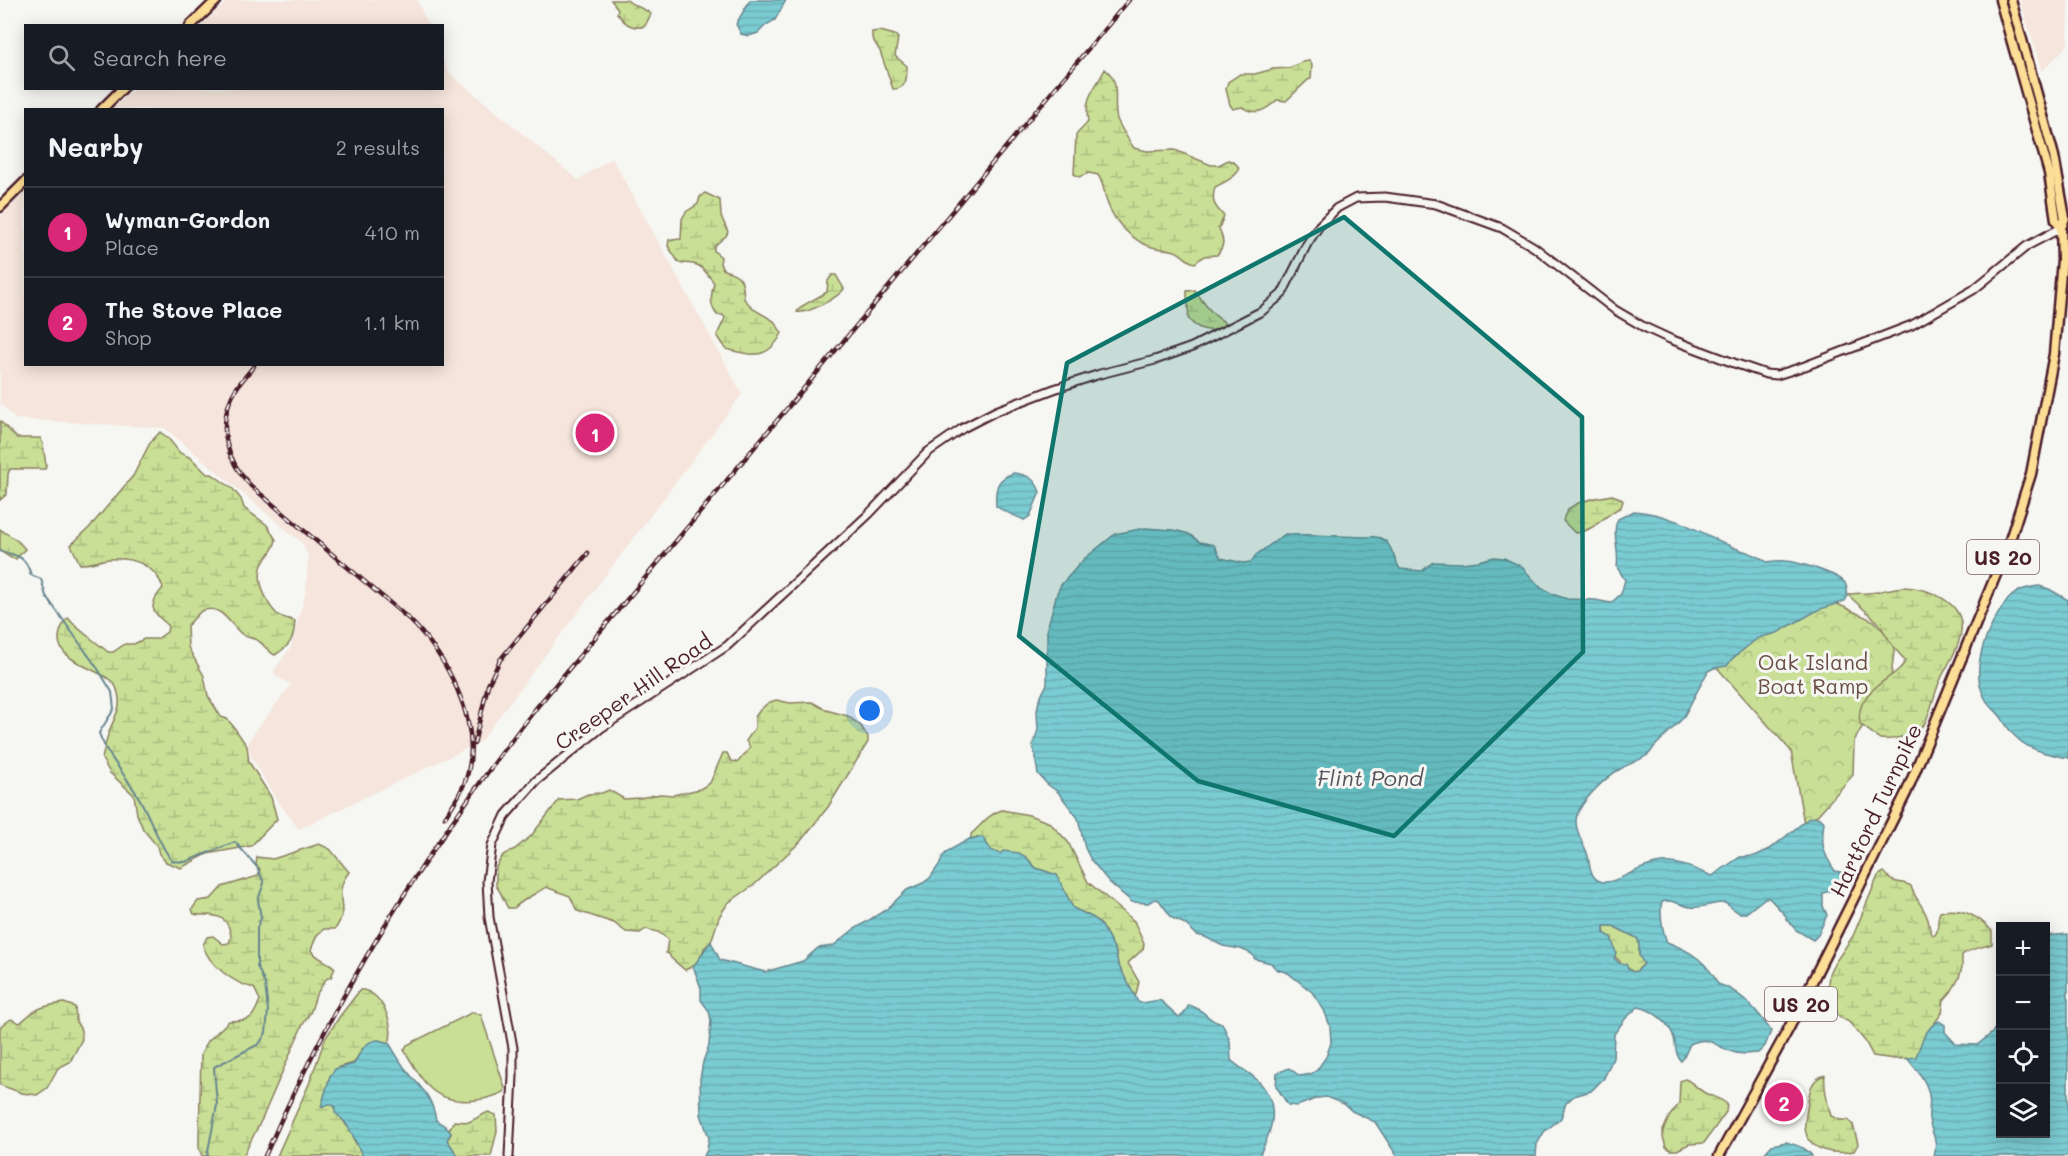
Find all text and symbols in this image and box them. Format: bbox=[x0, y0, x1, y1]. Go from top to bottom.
search box bbox=[24, 24, 444, 90]
icon: search bbox=[45, 41, 78, 74]
text: Search here bbox=[93, 43, 227, 72]
text: Nearby bbox=[48, 130, 143, 164]
text: 2 results bbox=[336, 134, 420, 160]
text: Wyman-Gordon bbox=[105, 205, 270, 234]
text: 1 bbox=[63, 219, 72, 245]
text: 410 m bbox=[365, 219, 420, 245]
text: Place bbox=[105, 234, 159, 260]
text: The Stove Place bbox=[105, 295, 282, 324]
text: 2 bbox=[62, 309, 73, 335]
text: 1.1 km bbox=[363, 309, 420, 335]
text: Shop bbox=[105, 324, 152, 350]
pin: 1 bbox=[576, 410, 614, 456]
road number: US 20 bbox=[1967, 540, 2039, 574]
street label: Creeper Hill Road bbox=[549, 627, 717, 755]
park label: Oak Island Boat Ramp bbox=[1758, 648, 1868, 699]
your location bbox=[855, 696, 884, 725]
street label: Hartford Turnpike bbox=[1823, 719, 1927, 901]
water label: Flint Pond bbox=[1317, 763, 1424, 792]
map controls bbox=[1996, 922, 2050, 1138]
button: + bbox=[1996, 922, 2050, 976]
button: − bbox=[1996, 976, 2050, 1030]
road number: US 20 bbox=[1765, 987, 1837, 1021]
button: locate bbox=[1996, 1030, 2050, 1084]
pin: 2 bbox=[1764, 1080, 1804, 1124]
button: layers bbox=[1996, 1084, 2050, 1138]

